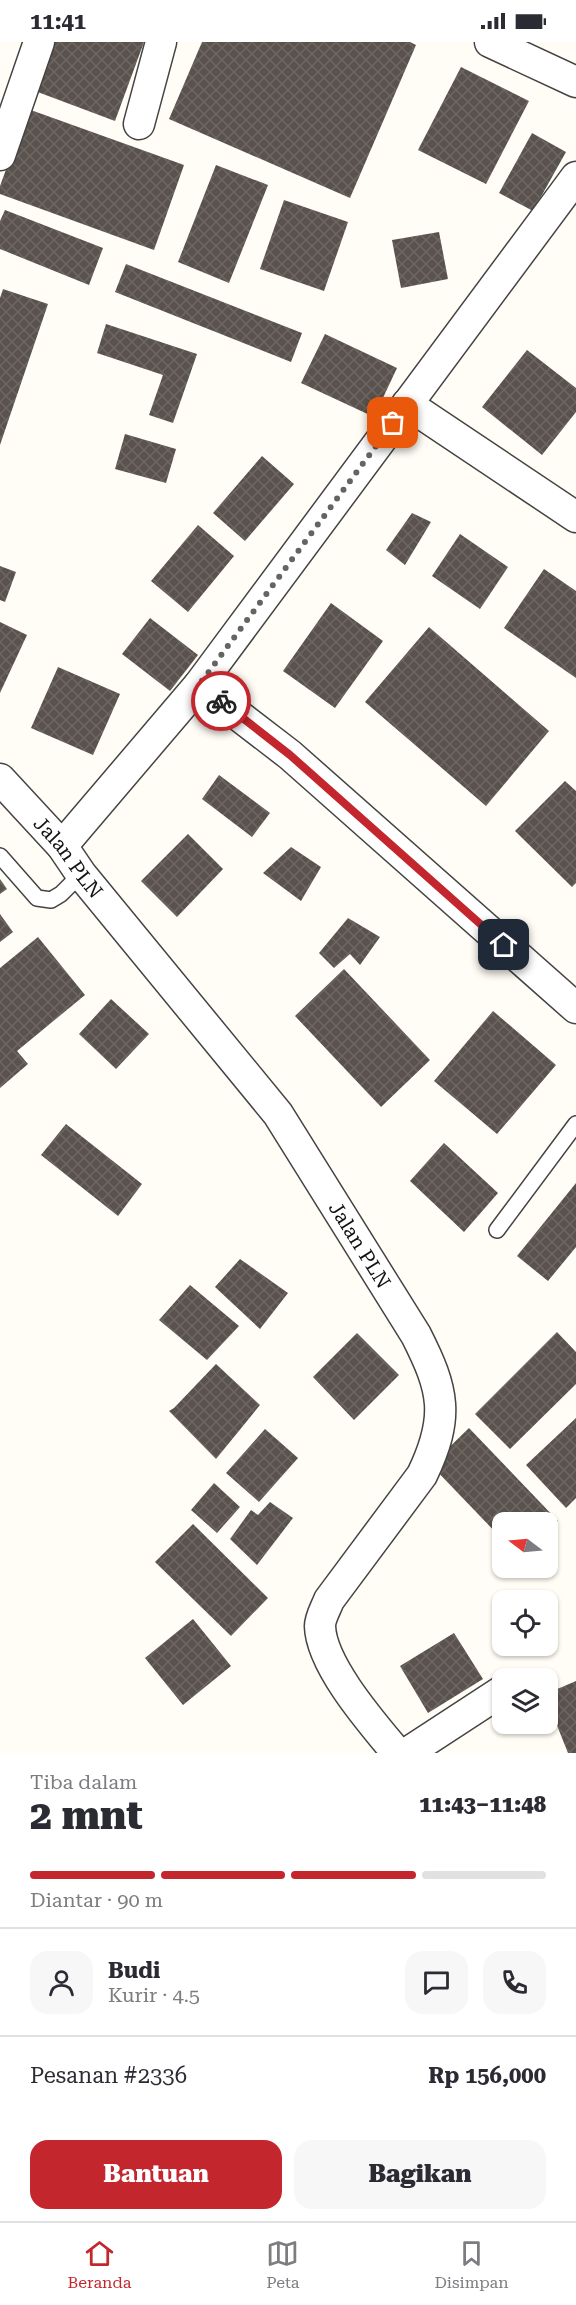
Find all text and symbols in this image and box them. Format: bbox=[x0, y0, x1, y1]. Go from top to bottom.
text: 11:41 bbox=[30, 9, 86, 34]
pin bbox=[367, 397, 418, 448]
icon: bag bbox=[376, 406, 409, 439]
courier bbox=[191, 671, 251, 731]
icon: bike bbox=[205, 685, 238, 718]
street label: Jalan PLN bbox=[29, 811, 108, 903]
pin bbox=[478, 919, 529, 970]
icon: home bbox=[487, 928, 520, 961]
street label: Jalan PLN bbox=[324, 1197, 396, 1293]
north arrow bbox=[492, 1512, 558, 1578]
map controls bbox=[492, 1512, 558, 1734]
button: locate bbox=[492, 1590, 558, 1656]
button: layers bbox=[492, 1668, 558, 1734]
text: Tiba dalam bbox=[30, 1770, 137, 1794]
text: 11:43–11:48 bbox=[419, 1792, 546, 1817]
text: 2 mnt bbox=[30, 1793, 143, 1839]
text: Diantar · 90 m bbox=[30, 1888, 163, 1912]
button: person bbox=[30, 1951, 93, 2014]
button: chat bbox=[405, 1951, 468, 2014]
button: phone bbox=[483, 1951, 546, 2014]
text: Budi bbox=[108, 1958, 160, 1983]
text: Kurir · 4.5 bbox=[108, 1983, 200, 2007]
text: Pesanan #2336 bbox=[30, 2063, 187, 2088]
text: Rp 156,000 bbox=[428, 2063, 546, 2088]
button: Bantuan bbox=[30, 2140, 282, 2209]
button: Bagikan bbox=[294, 2140, 546, 2209]
tab: Beranda bbox=[67, 2237, 131, 2292]
tab: Peta bbox=[266, 2237, 300, 2292]
tab: Disimpan bbox=[434, 2237, 509, 2292]

